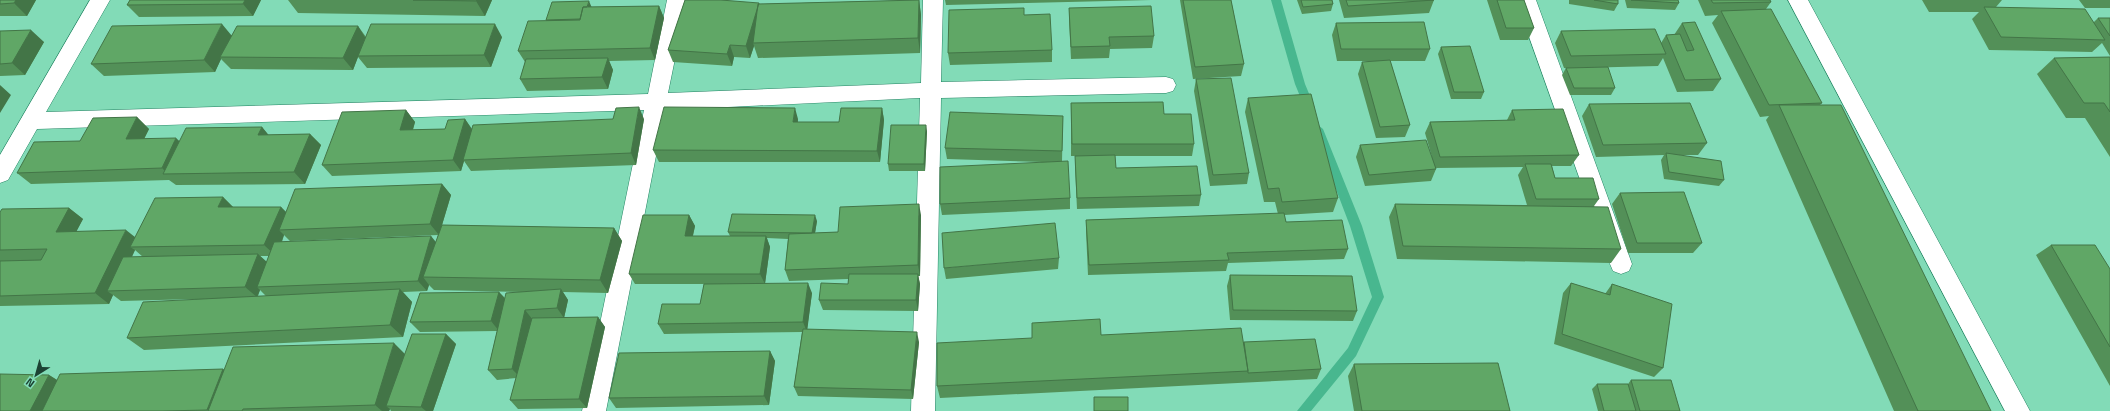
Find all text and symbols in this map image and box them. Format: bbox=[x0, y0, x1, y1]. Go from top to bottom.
north arrow bbox=[16, 355, 56, 395]
text: N bbox=[22, 374, 38, 392]

